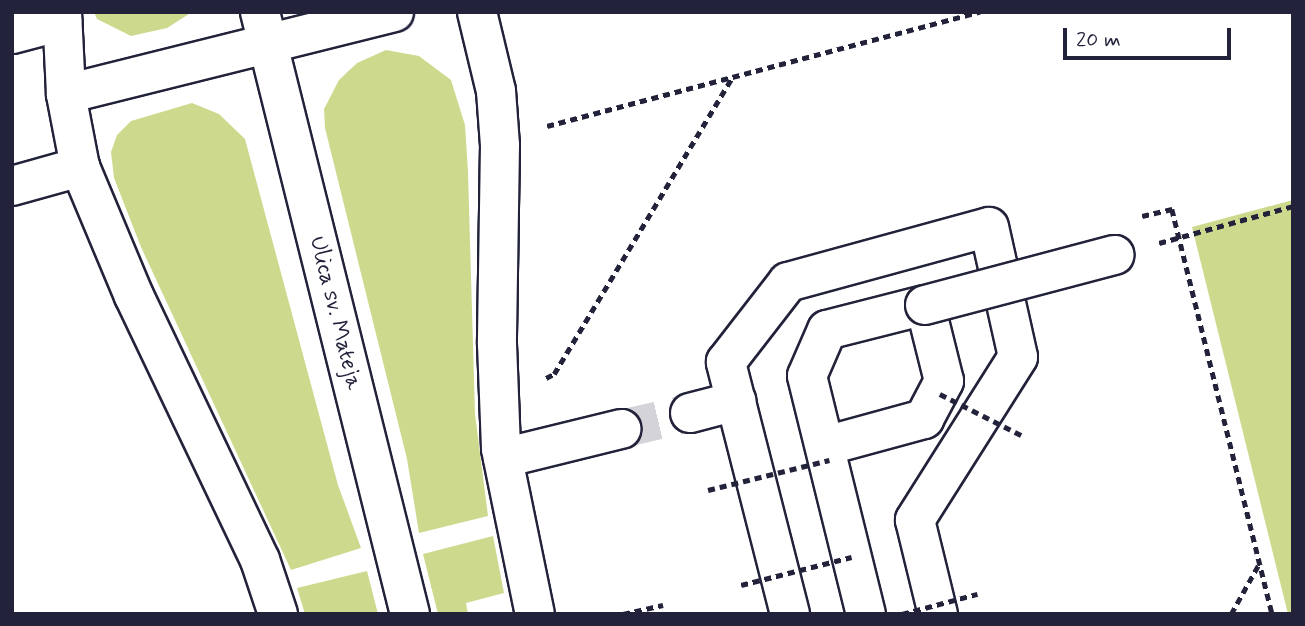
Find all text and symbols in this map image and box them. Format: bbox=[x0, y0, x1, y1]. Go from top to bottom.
scale bar bbox=[1067, 14, 1235, 58]
text: 20 m bbox=[1076, 26, 1121, 54]
street label: Ulica sv. Mateja bbox=[302, 233, 368, 393]

